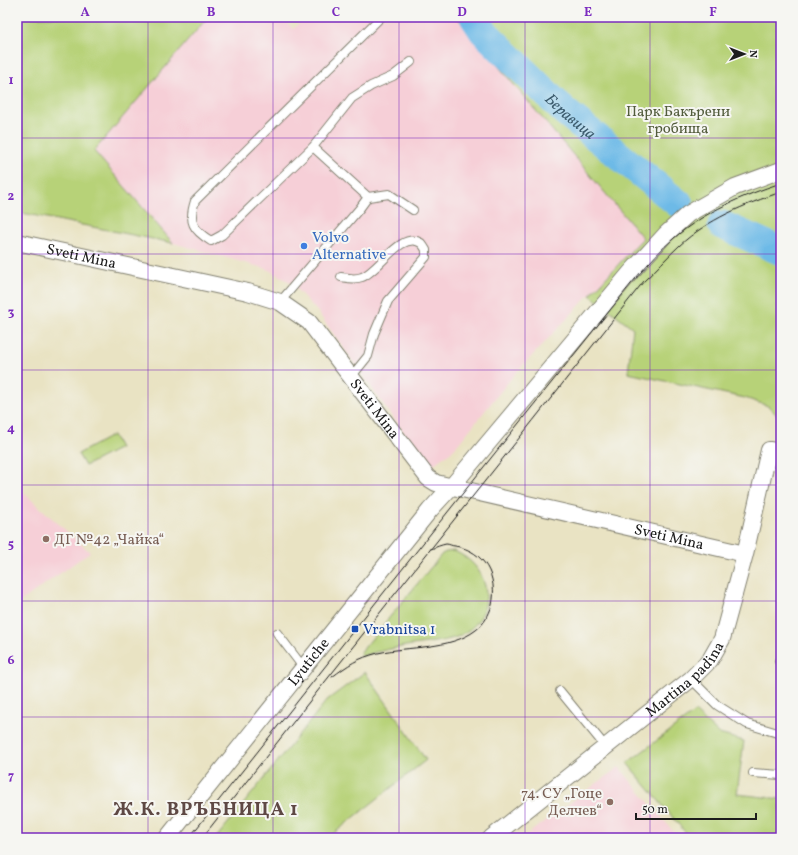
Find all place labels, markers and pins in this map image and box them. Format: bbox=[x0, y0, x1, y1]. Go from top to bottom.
place label: Volvo Alternative bbox=[312, 228, 386, 266]
marker: Volvo Alternative bbox=[299, 241, 309, 251]
place label: ДГ №42 „Чайка“ bbox=[54, 530, 164, 551]
marker: ДГ №42 „Чайка“ bbox=[41, 534, 51, 544]
place label: Vrabnitsa 1 bbox=[363, 620, 436, 641]
marker: Vrabnitsa 1 bbox=[350, 624, 360, 634]
place label: 74. СУ „Гоце Делчев“ bbox=[521, 784, 602, 822]
marker: 74. СУ „Гоце Делчев“ bbox=[605, 797, 615, 807]

